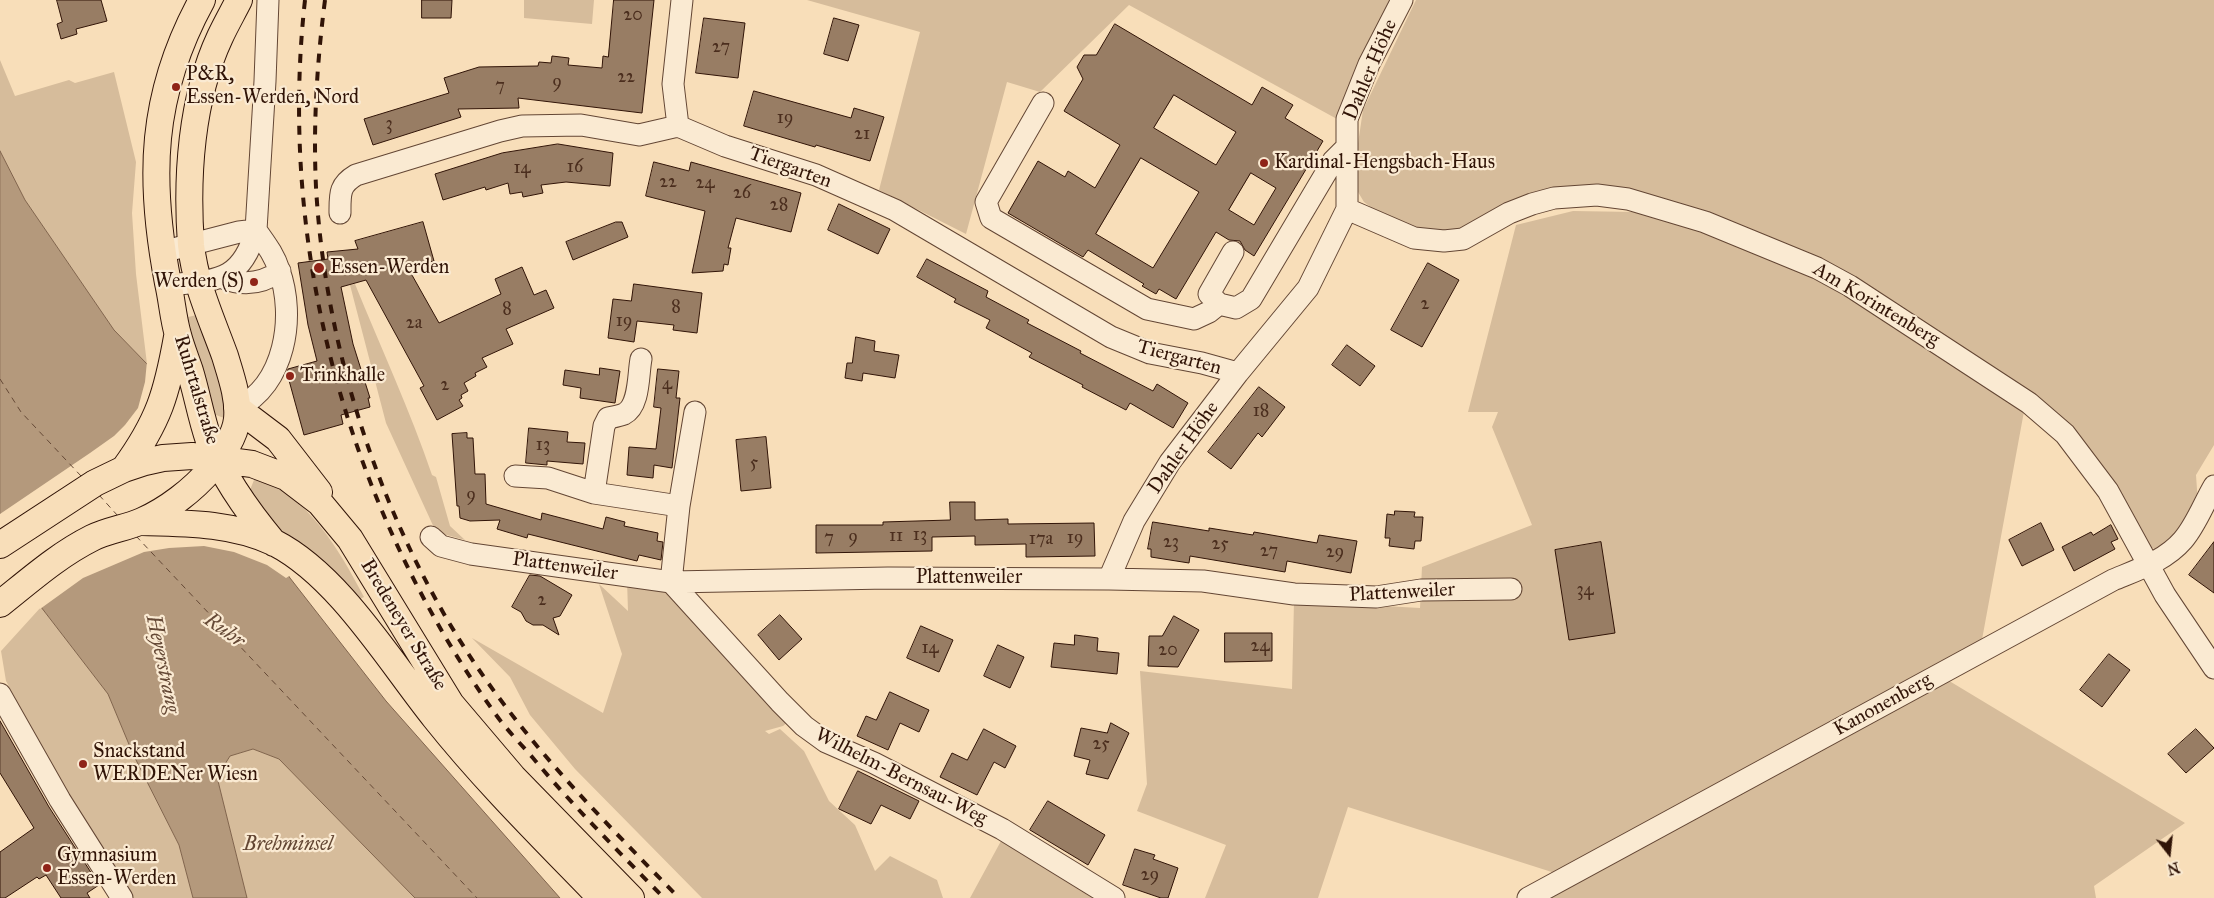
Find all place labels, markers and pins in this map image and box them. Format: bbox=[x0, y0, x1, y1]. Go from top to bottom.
place label: P&R, Essen-Werden, Nord bbox=[186, 63, 359, 110]
marker: P&R, Essen-Werden, Nord bbox=[170, 81, 182, 93]
place label: Kardinal-Hengsbach-Haus bbox=[1274, 151, 1495, 175]
marker: Kardinal-Hengsbach-Haus bbox=[1258, 157, 1270, 169]
place label: Essen-Werden bbox=[330, 256, 449, 280]
marker: Essen-Werden bbox=[312, 261, 326, 275]
place label: Werden (S) bbox=[154, 270, 244, 294]
marker: Werden (S) bbox=[248, 276, 260, 288]
place label: Trinkhalle bbox=[300, 364, 385, 388]
marker: Trinkhalle bbox=[284, 370, 296, 382]
place label: Snackstand WERDENer Wiesn bbox=[93, 740, 258, 787]
marker: Snackstand WERDENer Wiesn bbox=[77, 758, 89, 770]
place label: Gymnasium Essen-Werden bbox=[57, 844, 176, 891]
marker: Gymnasium Essen-Werden bbox=[41, 862, 53, 874]

